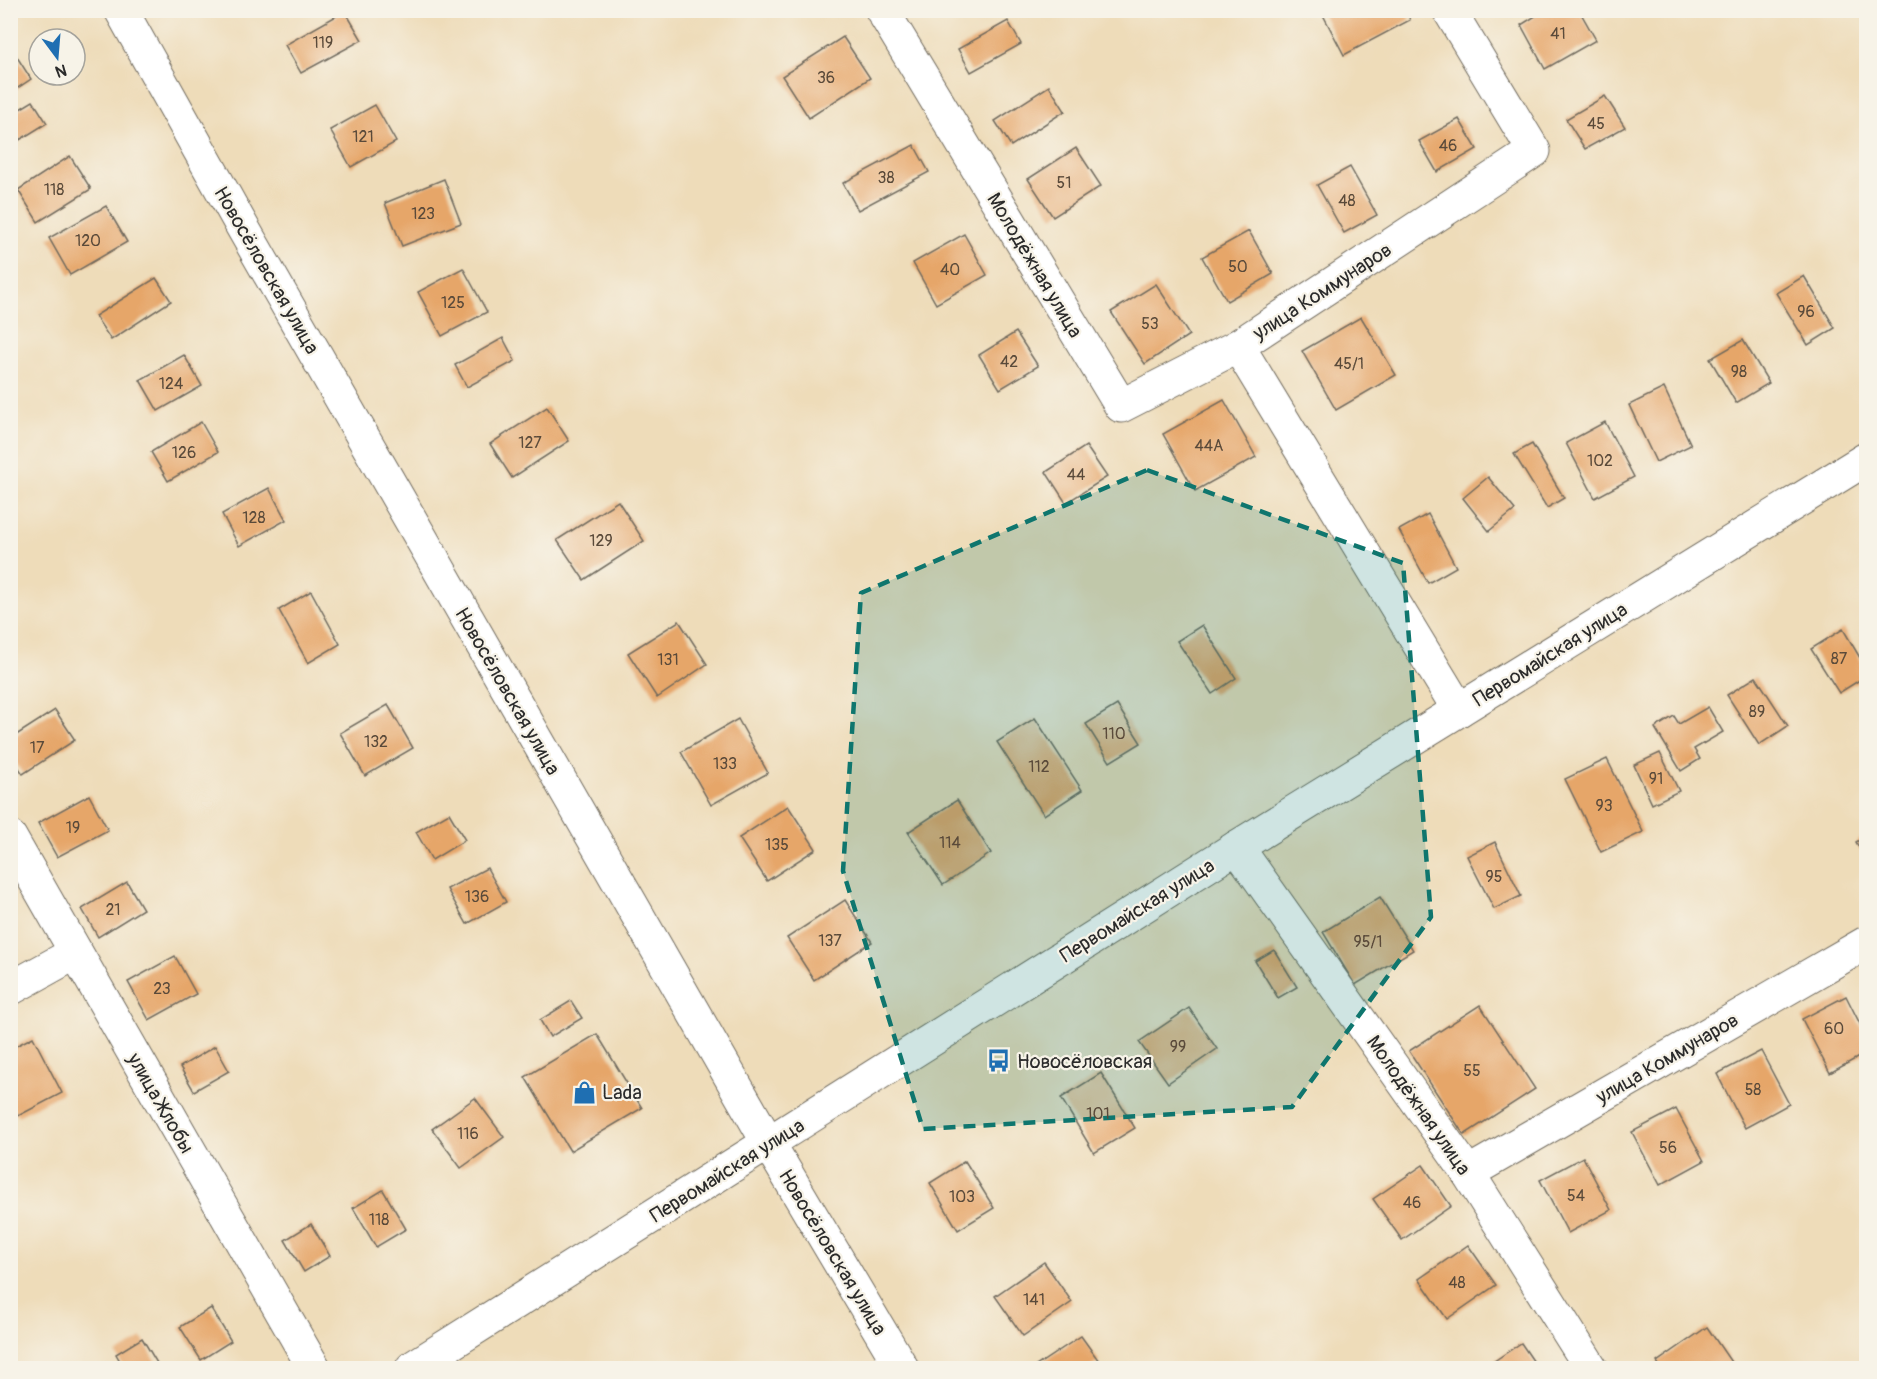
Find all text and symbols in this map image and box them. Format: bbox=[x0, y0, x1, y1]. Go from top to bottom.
house number: 41 bbox=[1550, 24, 1566, 44]
north arrow bbox=[27, 27, 87, 87]
house number: 119 bbox=[313, 33, 333, 53]
text: N bbox=[53, 59, 69, 82]
house number: 36 bbox=[817, 68, 835, 88]
house number: 45 bbox=[1587, 114, 1605, 134]
house number: 121 bbox=[352, 127, 374, 147]
house number: 46 bbox=[1439, 136, 1457, 156]
house number: 38 bbox=[878, 168, 895, 188]
house number: 51 bbox=[1057, 173, 1071, 193]
house number: 118 bbox=[44, 180, 64, 200]
street label: Новосёловская улица bbox=[208, 182, 325, 359]
street label: Молодёжная улица bbox=[981, 188, 1088, 342]
house number: 48 bbox=[1338, 191, 1356, 211]
house number: 123 bbox=[411, 204, 435, 224]
house number: 120 bbox=[75, 231, 101, 251]
street label: улица Коммунаров bbox=[1247, 237, 1396, 346]
house number: 50 bbox=[1228, 257, 1248, 277]
house number: 40 bbox=[940, 260, 960, 280]
house number: 125 bbox=[441, 293, 465, 313]
house number: 96 bbox=[1797, 302, 1815, 322]
house number: 53 bbox=[1141, 314, 1159, 334]
house number: 42 bbox=[1000, 352, 1018, 372]
house number: 45/1 bbox=[1334, 354, 1364, 374]
house number: 98 bbox=[1731, 362, 1747, 382]
house number: 124 bbox=[159, 374, 183, 394]
house number: 127 bbox=[518, 433, 542, 453]
house number: 44А bbox=[1195, 436, 1223, 456]
house number: 126 bbox=[172, 443, 196, 463]
house number: 102 bbox=[1587, 451, 1613, 471]
house number: 44 bbox=[1067, 465, 1085, 485]
house number: 128 bbox=[242, 508, 266, 528]
house number: 129 bbox=[589, 531, 613, 551]
street label: Первомайская улица bbox=[1468, 597, 1632, 712]
street label: Новосёловская улица bbox=[449, 603, 566, 780]
house number: 87 bbox=[1831, 649, 1848, 669]
house number: 131 bbox=[657, 650, 679, 670]
house number: 89 bbox=[1749, 702, 1765, 722]
house number: 110 bbox=[1102, 724, 1126, 744]
house number: 132 bbox=[364, 732, 388, 752]
house number: 17 bbox=[30, 738, 45, 758]
house number: 133 bbox=[713, 754, 737, 774]
house number: 112 bbox=[1028, 757, 1050, 777]
house number: 91 bbox=[1649, 769, 1663, 789]
house number: 93 bbox=[1595, 796, 1613, 816]
house number: 19 bbox=[66, 818, 80, 838]
house number: 114 bbox=[939, 833, 961, 853]
house number: 135 bbox=[765, 835, 789, 855]
street label: Первомайская улица bbox=[1055, 853, 1219, 968]
house number: 95 bbox=[1486, 867, 1502, 887]
house number: 136 bbox=[465, 887, 489, 907]
house number: 21 bbox=[105, 900, 121, 920]
house number: 137 bbox=[818, 931, 842, 951]
house number: 95/1 bbox=[1354, 932, 1382, 952]
house number: 23 bbox=[153, 979, 171, 999]
street label: улица Коммунаров bbox=[1591, 1007, 1743, 1110]
house number: 60 bbox=[1824, 1019, 1844, 1039]
street label: Молодёжная улица bbox=[1361, 1031, 1476, 1180]
house number: 99 bbox=[1170, 1037, 1186, 1057]
street label: улица Жлобы bbox=[121, 1048, 199, 1158]
bus stop icon: Новосёловская bbox=[986, 1048, 1012, 1074]
place label: Новосёловская bbox=[1017, 1049, 1152, 1074]
house number: 55 bbox=[1463, 1061, 1481, 1081]
shop icon: Lada bbox=[571, 1079, 597, 1105]
place label: Lada bbox=[602, 1080, 642, 1105]
house number: 58 bbox=[1745, 1080, 1761, 1100]
house number: 101 bbox=[1086, 1104, 1110, 1124]
street label: Первомайская улица bbox=[645, 1113, 809, 1228]
house number: 116 bbox=[457, 1124, 479, 1144]
house number: 56 bbox=[1659, 1138, 1677, 1158]
street label: Новосёловская улица bbox=[773, 1165, 892, 1340]
house number: 54 bbox=[1567, 1186, 1585, 1206]
house number: 103 bbox=[949, 1187, 975, 1207]
house number: 46 bbox=[1403, 1193, 1421, 1213]
house number: 118 bbox=[369, 1210, 389, 1230]
house number: 48 bbox=[1448, 1273, 1466, 1293]
house number: 141 bbox=[1023, 1290, 1045, 1310]

